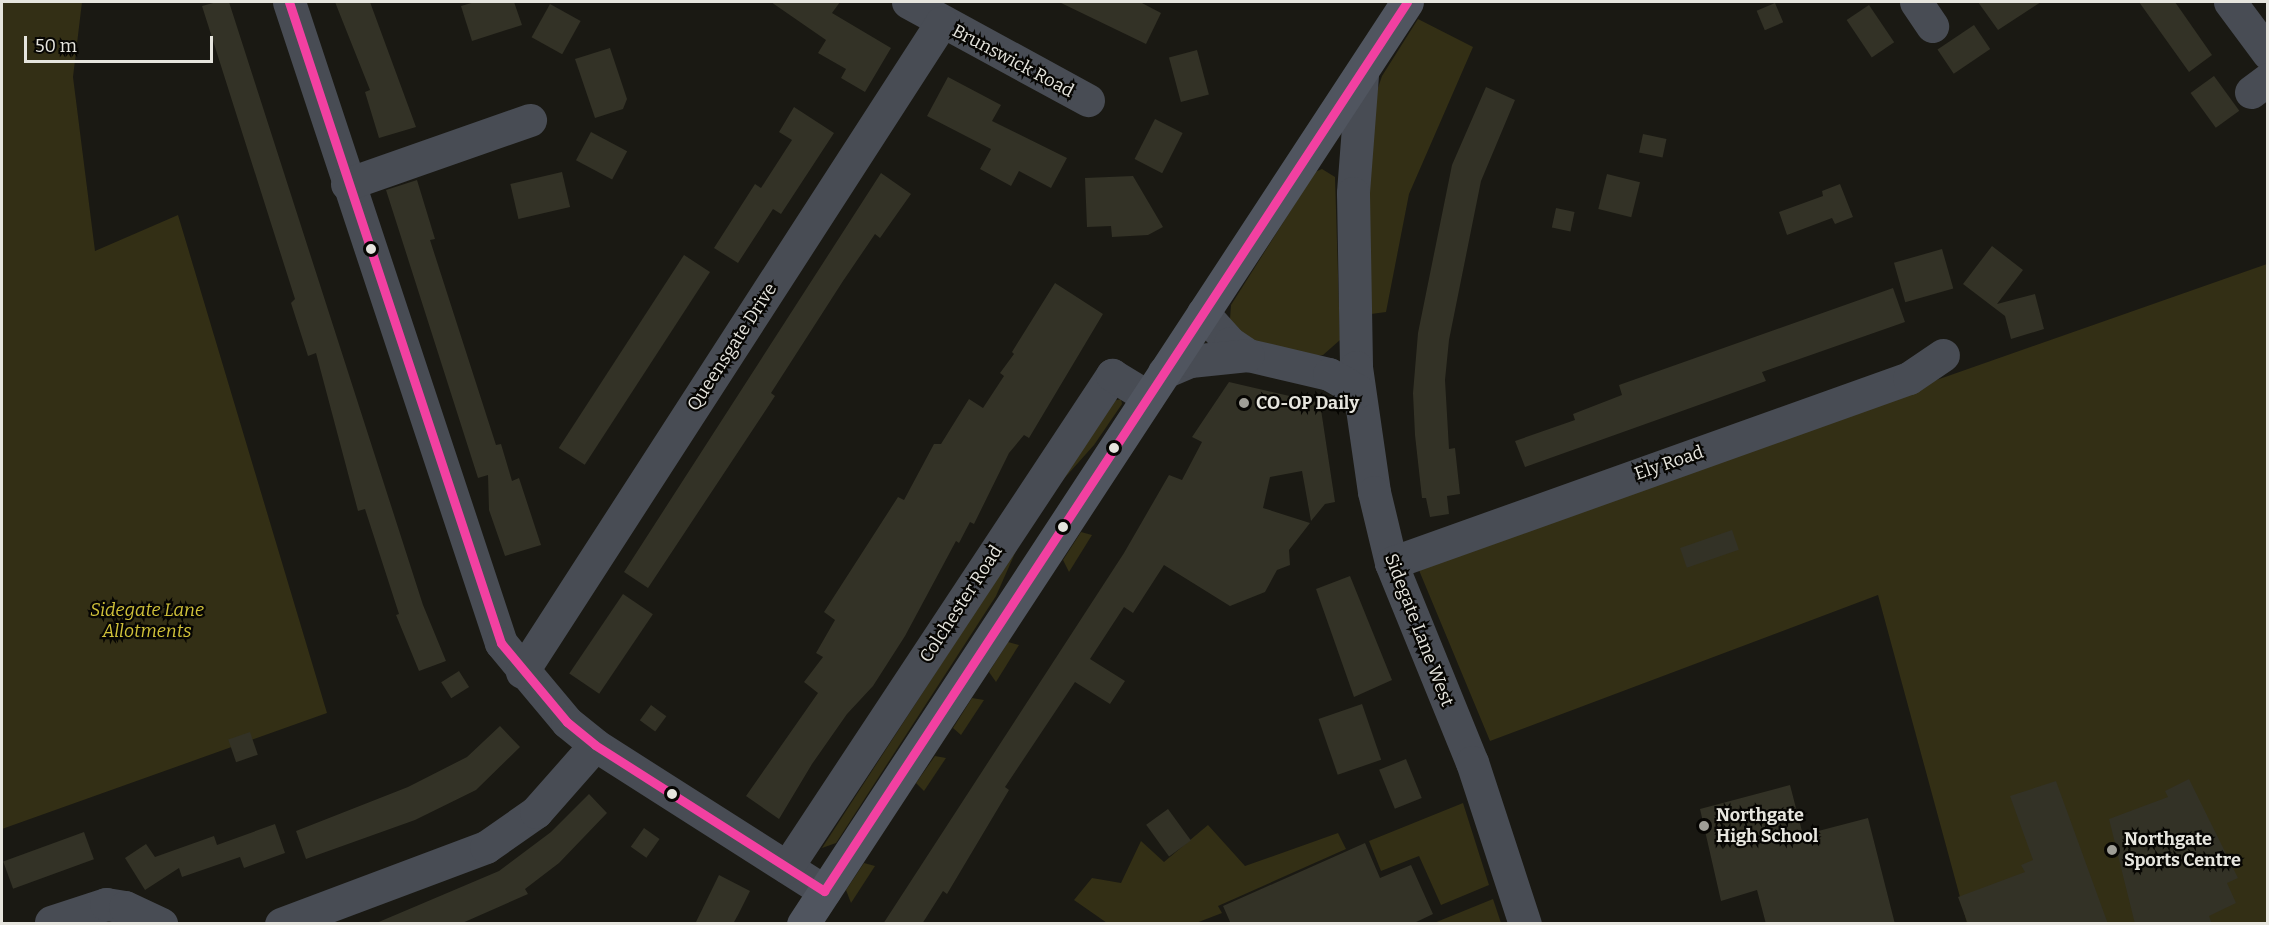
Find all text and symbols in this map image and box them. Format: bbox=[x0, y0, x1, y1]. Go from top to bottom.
street label: Brunswick Road bbox=[948, 20, 1078, 102]
scale bar bbox=[27, 24, 216, 62]
text: 50 m bbox=[35, 35, 77, 57]
unlabelled marker bbox=[365, 243, 377, 255]
street label: Queensgate Drive bbox=[683, 279, 781, 415]
place label: CO-OP Daily bbox=[1256, 392, 1359, 414]
marker: CO-OP Daily bbox=[1237, 396, 1251, 410]
street label: Ely Road bbox=[1632, 441, 1706, 485]
unlabelled marker bbox=[1108, 442, 1120, 454]
unlabelled marker bbox=[1057, 521, 1069, 533]
street label: Colchester Road bbox=[915, 541, 1007, 667]
street label: Sidegate Lane West bbox=[1380, 551, 1458, 709]
park label: Sidegate Lane Allotments bbox=[90, 600, 204, 642]
unlabelled marker bbox=[666, 788, 678, 800]
place label: Northgate High School bbox=[1716, 805, 1818, 848]
marker: Northgate High School bbox=[1697, 819, 1711, 833]
place label: Northgate Sports Centre bbox=[2124, 829, 2241, 872]
marker: Northgate Sports Centre bbox=[2105, 843, 2119, 857]

